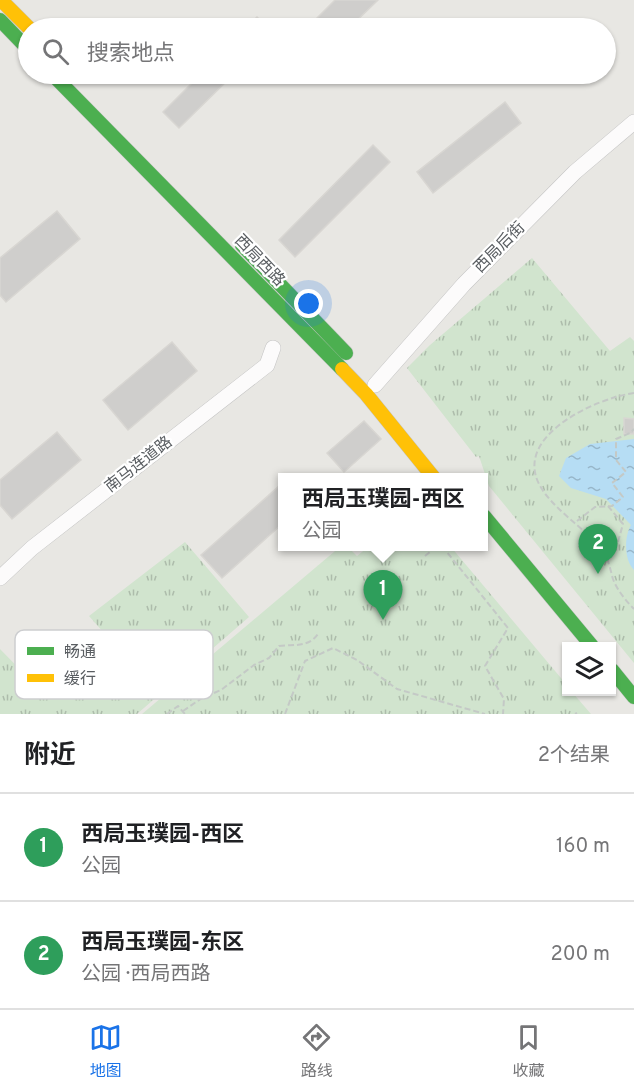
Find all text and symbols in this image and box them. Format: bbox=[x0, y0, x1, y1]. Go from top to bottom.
search box bbox=[18, 18, 616, 84]
icon: search bbox=[39, 35, 72, 68]
text: 搜索地点 bbox=[87, 41, 175, 68]
street label: 西局后街 bbox=[470, 218, 530, 278]
street label: 西局西路 bbox=[230, 231, 288, 291]
your location bbox=[294, 289, 323, 318]
street label: 南马连道路 bbox=[101, 432, 177, 498]
popup bbox=[278, 473, 488, 551]
text: 西局玉璞园-西区 bbox=[301, 487, 465, 514]
text: 公园 bbox=[301, 519, 341, 545]
pin: 2 bbox=[578, 524, 618, 574]
pin: 1 bbox=[364, 570, 403, 620]
legend bbox=[15, 630, 213, 699]
map controls bbox=[562, 642, 616, 696]
button: layers bbox=[562, 642, 616, 696]
text: 畅通 bbox=[64, 643, 96, 663]
text: 缓行 bbox=[64, 670, 96, 690]
text: 附近 bbox=[24, 740, 76, 773]
text: 2个结果 bbox=[538, 743, 610, 769]
text: 西局玉璞园-西区 bbox=[81, 822, 244, 849]
text: 1 bbox=[40, 834, 48, 860]
text: 160 m bbox=[556, 834, 610, 860]
text: 公园 bbox=[81, 854, 121, 880]
text: 西局玉璞园-东区 bbox=[81, 930, 244, 957]
text: 2 bbox=[37, 942, 50, 968]
text: 200 m bbox=[551, 942, 610, 968]
text: 公园 · 西局西路 bbox=[81, 962, 210, 988]
tab: 地图 bbox=[89, 1021, 122, 1082]
tab: 路线 bbox=[300, 1021, 333, 1082]
tab: 收藏 bbox=[512, 1021, 545, 1082]

